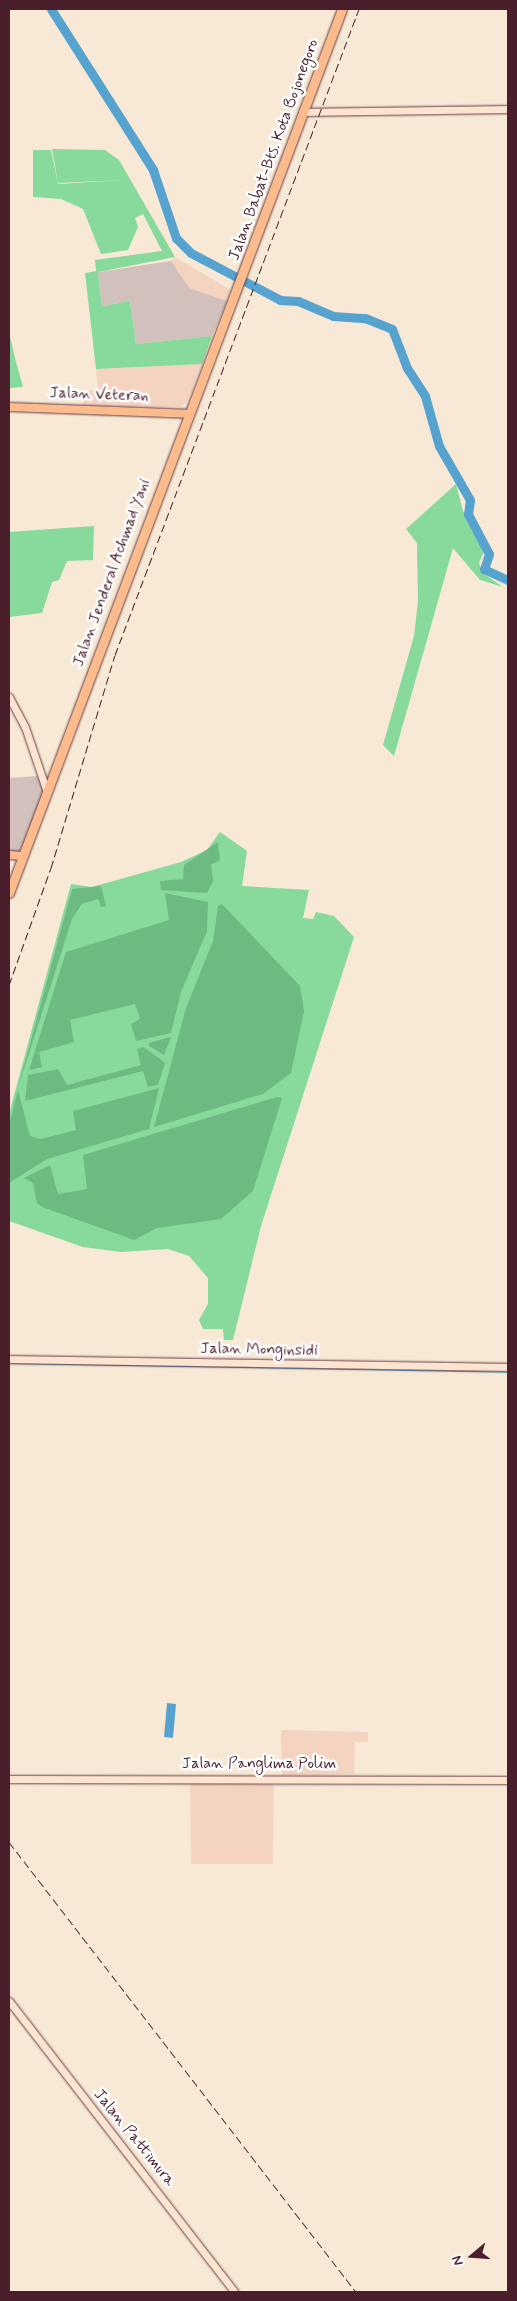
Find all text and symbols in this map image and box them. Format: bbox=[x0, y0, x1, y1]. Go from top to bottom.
street label: Jalan Babat-Bts. Kota Bojonegoro bbox=[225, 36, 323, 264]
street label: Jalan Veteran bbox=[48, 384, 150, 406]
street label: Jalan Jenderal Achmad Yani bbox=[68, 475, 156, 671]
street label: Jalan Monginsidi bbox=[200, 1339, 318, 1361]
street label: Jalan Panglima Polim bbox=[183, 1754, 335, 1774]
street label: Jalan Pattimura bbox=[90, 2086, 178, 2190]
north arrow bbox=[447, 2231, 497, 2281]
text: N bbox=[448, 2253, 468, 2268]

